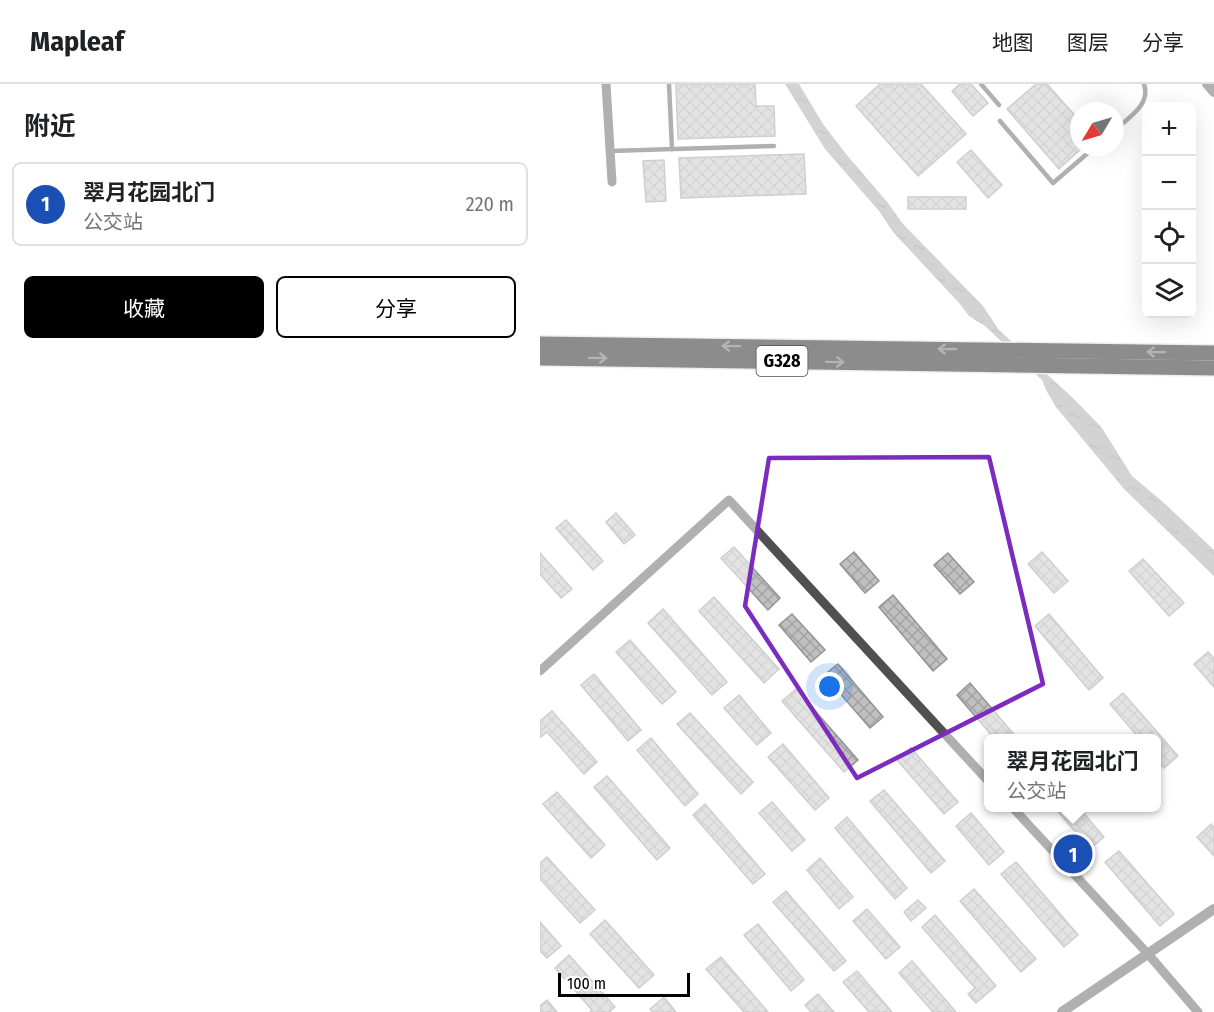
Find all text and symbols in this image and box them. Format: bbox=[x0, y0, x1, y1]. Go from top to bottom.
text: Mapleaf bbox=[30, 25, 124, 58]
text: 地图 bbox=[992, 30, 1034, 56]
text: 图层 bbox=[1067, 30, 1109, 56]
text: 分享 bbox=[1142, 30, 1184, 56]
north arrow bbox=[1070, 102, 1124, 156]
map controls bbox=[1142, 102, 1196, 318]
button: + bbox=[1142, 102, 1196, 156]
text: 附近 bbox=[24, 111, 76, 142]
button: − bbox=[1142, 156, 1196, 210]
text: 翠月花园北门 bbox=[83, 179, 215, 206]
text: 1 bbox=[41, 192, 50, 216]
text: 220 m bbox=[466, 192, 514, 216]
text: 公交站 bbox=[83, 210, 143, 234]
button: locate bbox=[1142, 210, 1196, 264]
button: layers bbox=[1142, 264, 1196, 318]
button: 收藏 bbox=[24, 276, 264, 338]
button: 分享 bbox=[276, 276, 516, 338]
one-way arrow bbox=[722, 341, 742, 352]
one-way arrow bbox=[938, 343, 958, 355]
road number: G328 bbox=[756, 346, 808, 376]
one-way arrow bbox=[1146, 346, 1166, 358]
one-way arrow bbox=[588, 353, 608, 364]
one-way arrow bbox=[825, 356, 845, 368]
your location bbox=[815, 672, 844, 701]
popup bbox=[984, 734, 1161, 812]
text: 翠月花园北门 bbox=[1006, 748, 1139, 775]
text: 公交站 bbox=[1006, 779, 1066, 803]
pin: 1 bbox=[1054, 832, 1092, 876]
scale bar bbox=[558, 970, 690, 998]
text: 100 m bbox=[567, 974, 606, 993]

